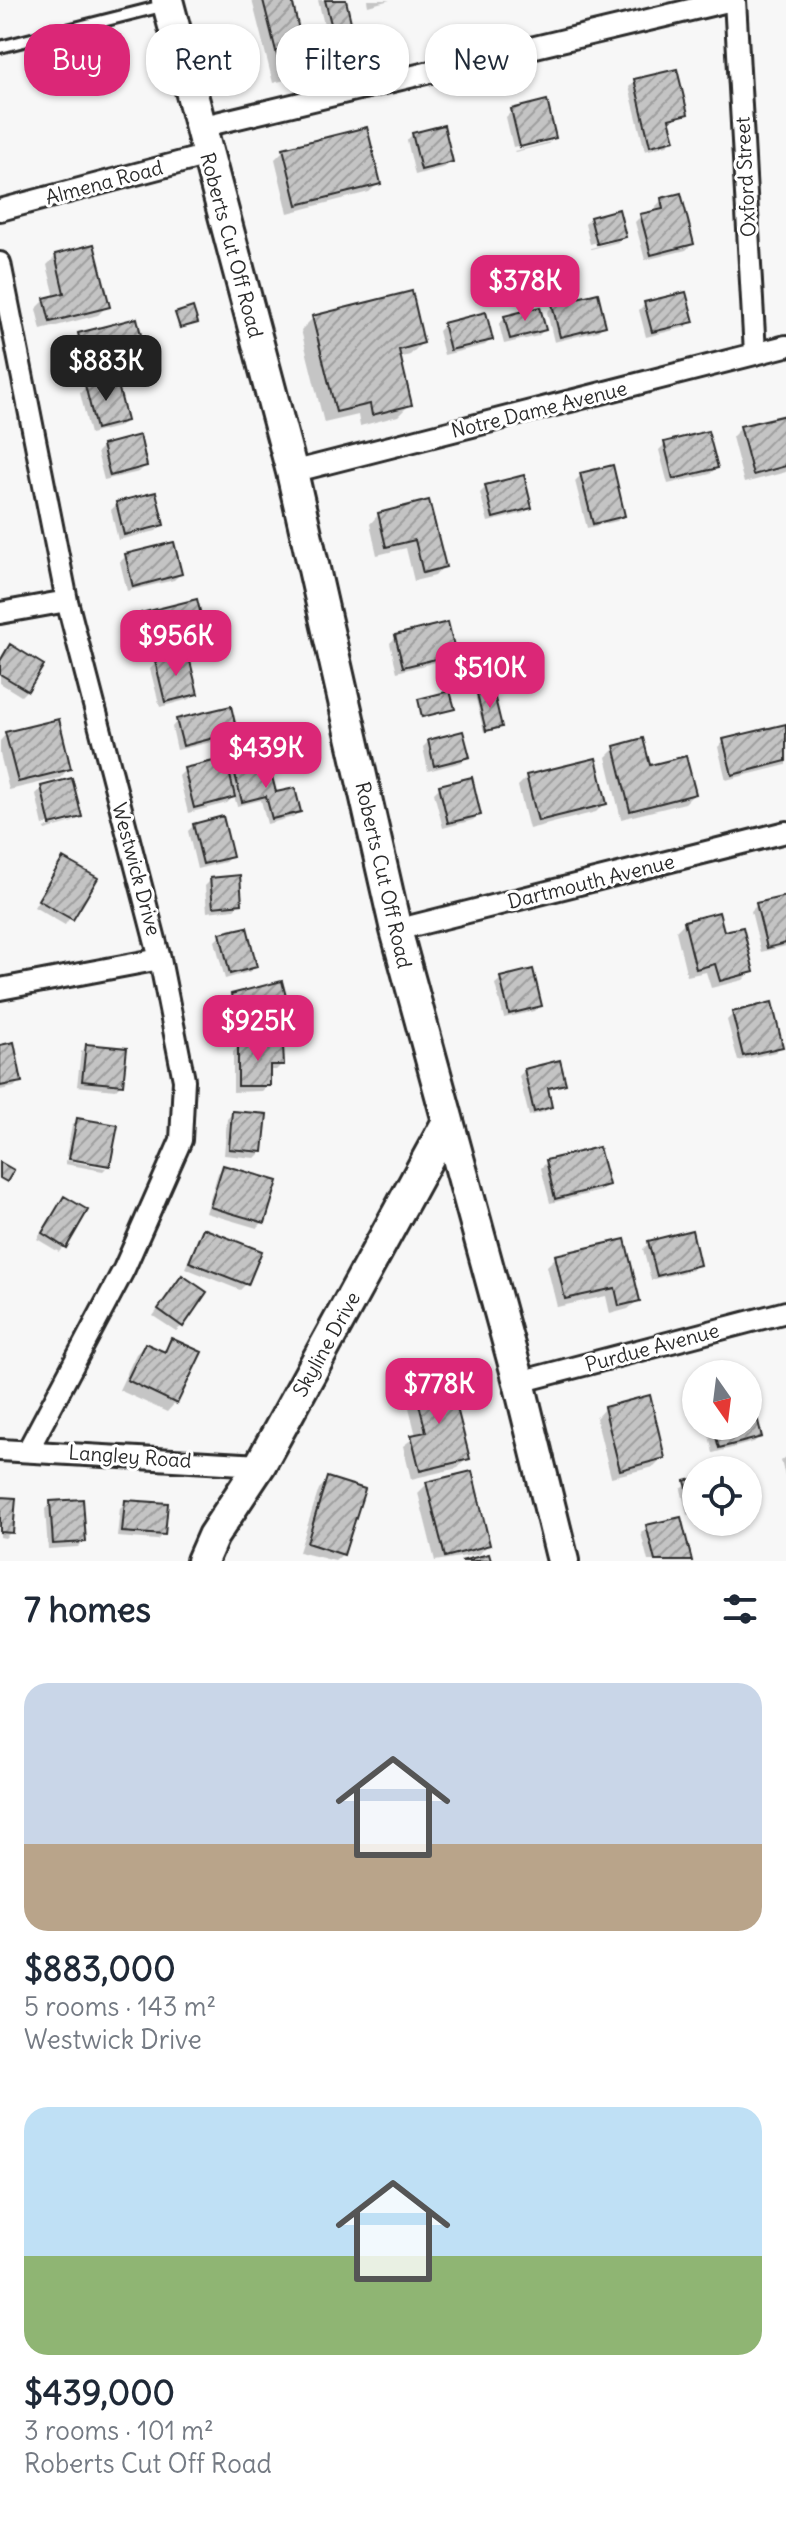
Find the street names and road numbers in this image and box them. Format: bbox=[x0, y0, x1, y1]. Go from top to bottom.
street label: Oxford Street bbox=[729, 116, 761, 238]
street label: Roberts Cut Off Road bbox=[195, 150, 269, 341]
street label: Almena Road bbox=[43, 154, 166, 210]
street label: Notre Dame Avenue bbox=[448, 375, 630, 443]
street label: Roberts Cut Off Road bbox=[350, 779, 418, 971]
street label: Westwick Drive bbox=[107, 800, 167, 938]
street label: Dartmouth Avenue bbox=[505, 848, 677, 914]
street label: Skyline Drive bbox=[287, 1287, 365, 1401]
street label: Purdue Avenue bbox=[582, 1317, 722, 1377]
street label: Langley Road bbox=[68, 1439, 193, 1473]

